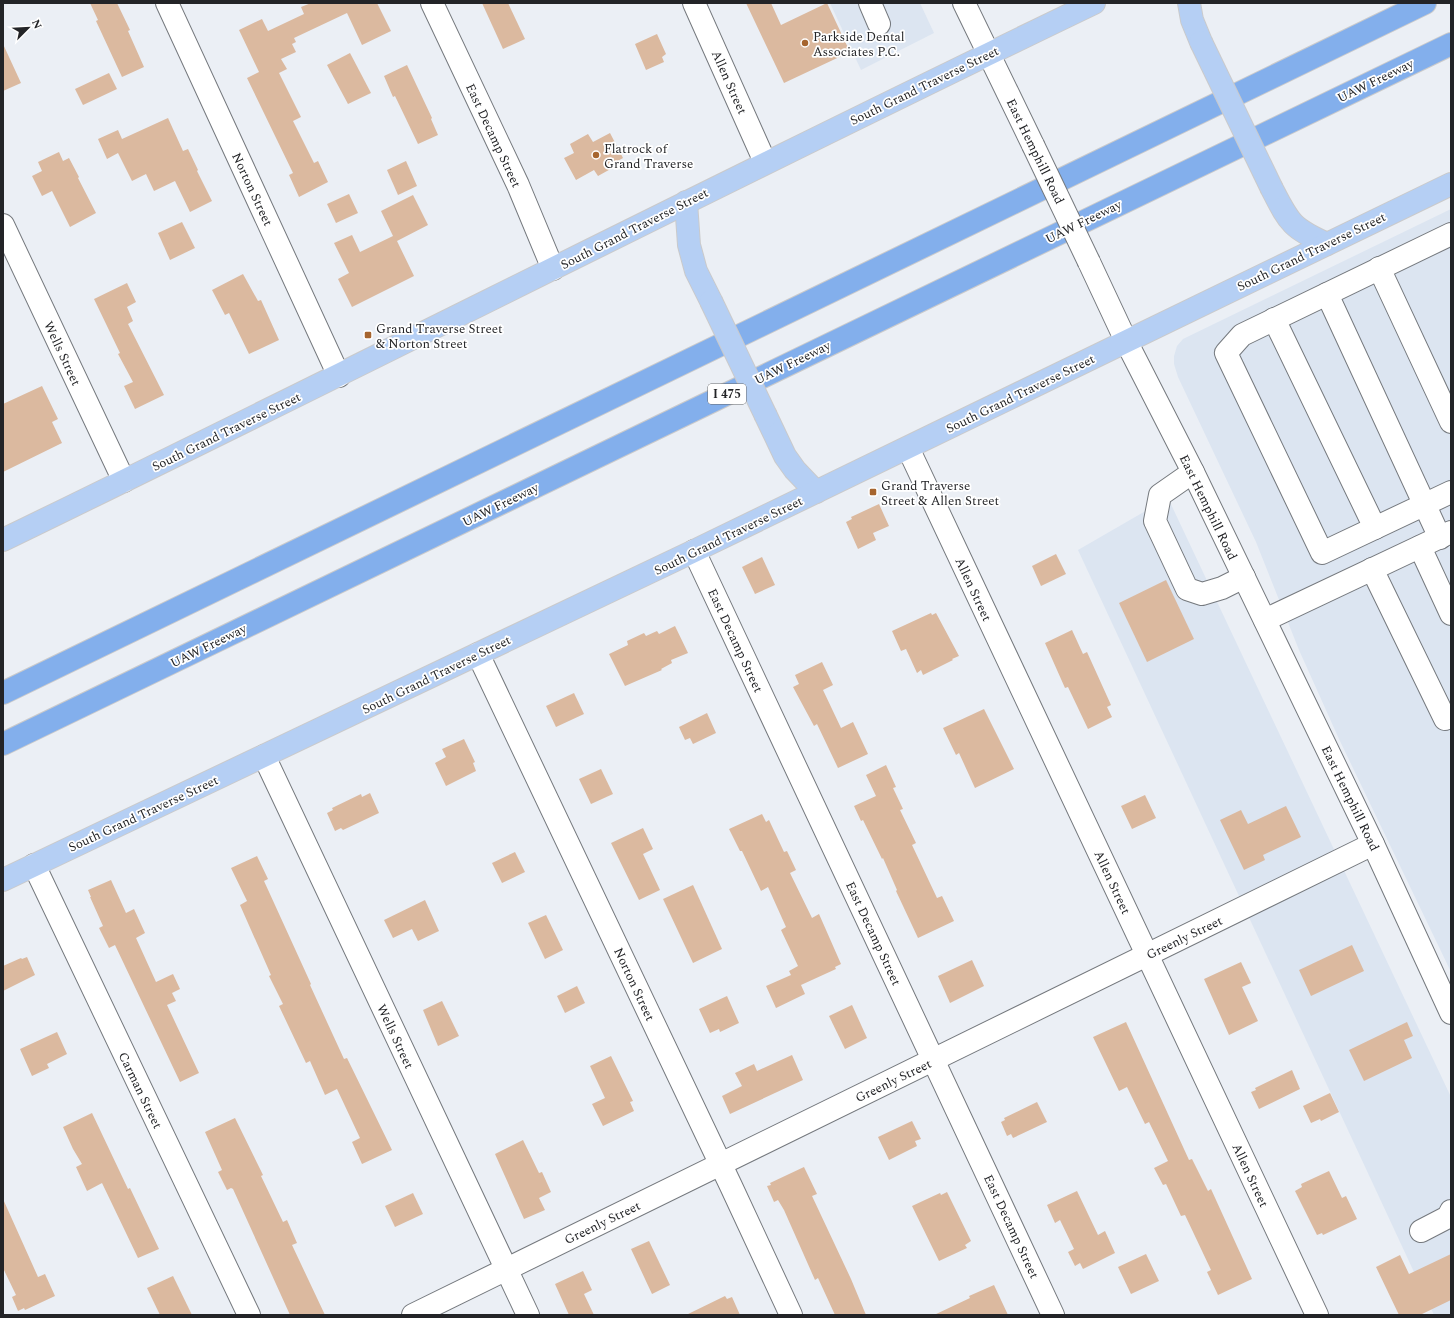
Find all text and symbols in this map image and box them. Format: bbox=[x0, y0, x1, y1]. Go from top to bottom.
north arrow bbox=[8, 8, 48, 48]
text: N bbox=[27, 17, 46, 32]
place label: Parkside Dental Associates P.C. bbox=[813, 27, 905, 62]
marker: Parkside Dental Associates P.C. bbox=[800, 38, 810, 48]
street label: South Grand Traverse Street bbox=[847, 41, 1003, 131]
street label: Allen Street bbox=[706, 47, 752, 118]
street label: UAW Freeway bbox=[1334, 53, 1418, 108]
street label: East Decamp Street bbox=[460, 80, 526, 191]
street label: East Hemphill Road bbox=[1001, 95, 1069, 208]
place label: Flatrock of Grand Traverse bbox=[604, 139, 693, 174]
street label: Norton Street bbox=[226, 149, 278, 230]
marker: Flatrock of Grand Traverse bbox=[591, 150, 601, 160]
street label: South Grand Traverse Street bbox=[557, 183, 712, 275]
street label: UAW Freeway bbox=[1042, 194, 1126, 249]
street label: South Grand Traverse Street bbox=[1234, 207, 1390, 297]
street label: Wells Street bbox=[38, 318, 86, 389]
place label: Grand Traverse Street & Norton Street bbox=[376, 319, 503, 354]
marker: Grand Traverse Street & Norton Street bbox=[363, 330, 373, 340]
street label: UAW Freeway bbox=[751, 335, 835, 390]
street label: South Grand Traverse Street bbox=[943, 349, 1099, 439]
road number: I 475 bbox=[708, 384, 746, 404]
street label: South Grand Traverse Street bbox=[149, 387, 305, 477]
street label: East Hemphill Road bbox=[1174, 451, 1242, 564]
place label: Grand Traverse Street & Allen Street bbox=[881, 476, 1000, 511]
street label: UAW Freeway bbox=[459, 477, 543, 532]
marker: Grand Traverse Street & Allen Street bbox=[868, 487, 878, 497]
street label: South Grand Traverse Street bbox=[651, 491, 807, 581]
street label: Allen Street bbox=[950, 554, 997, 625]
street label: East Decamp Street bbox=[702, 585, 768, 696]
street label: UAW Freeway bbox=[167, 618, 251, 673]
street label: South Grand Traverse Street bbox=[359, 630, 515, 720]
street label: East Hemphill Road bbox=[1316, 742, 1384, 855]
street label: South Grand Traverse Street bbox=[65, 770, 222, 858]
street label: Allen Street bbox=[1089, 847, 1136, 918]
street label: East Decamp Street bbox=[840, 878, 906, 989]
street label: Greenly Street bbox=[1143, 911, 1226, 965]
street label: Norton Street bbox=[608, 944, 660, 1025]
street label: Wells Street bbox=[371, 1001, 419, 1072]
street label: Carman Street bbox=[113, 1049, 168, 1133]
street label: Greenly Street bbox=[852, 1054, 935, 1108]
street label: Allen Street bbox=[1227, 1140, 1274, 1211]
street label: East Decamp Street bbox=[978, 1171, 1044, 1282]
street label: Greenly Street bbox=[561, 1196, 644, 1250]

